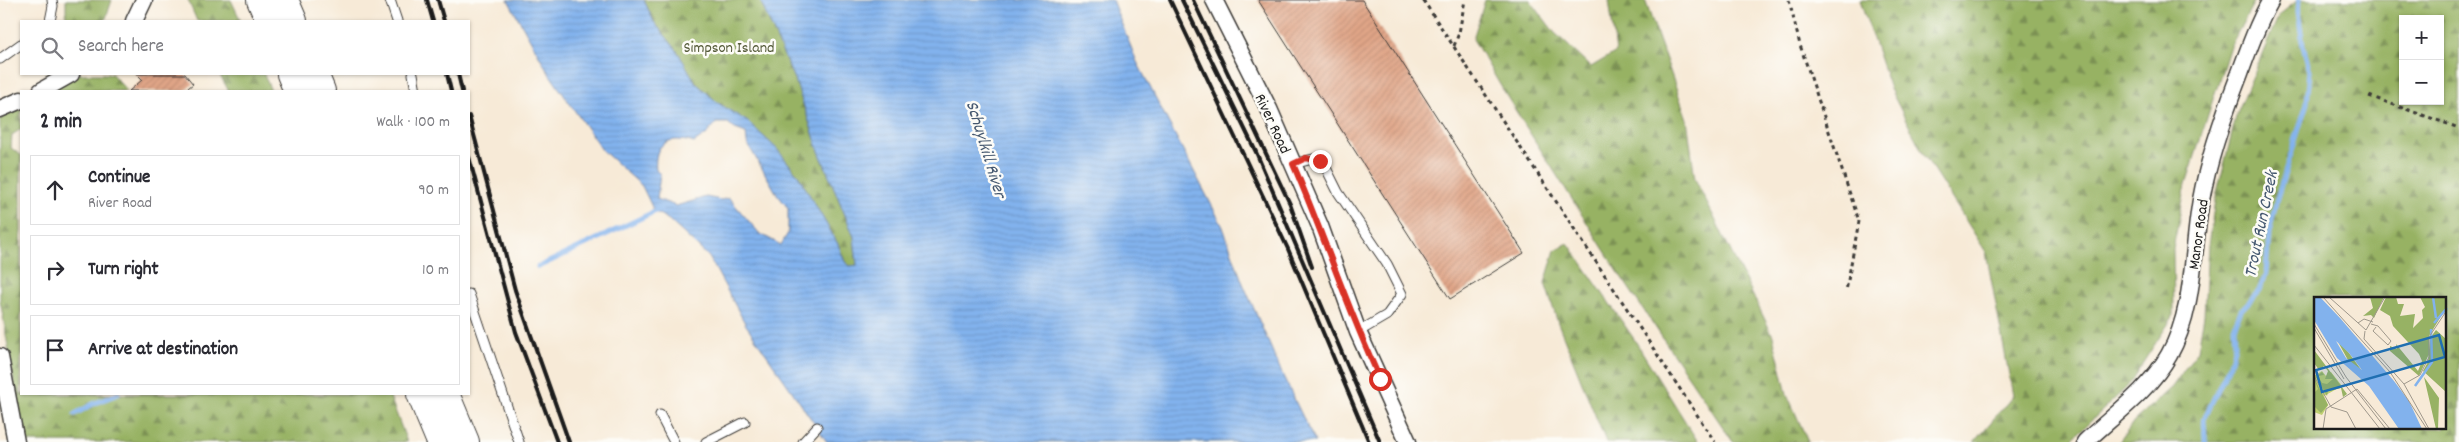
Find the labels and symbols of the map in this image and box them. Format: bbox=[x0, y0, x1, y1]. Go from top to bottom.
park label: Simpson Island bbox=[683, 37, 775, 60]
street label: River Road bbox=[1248, 90, 1296, 158]
water label: Schuylkill River bbox=[958, 98, 1012, 204]
route end bbox=[1309, 150, 1332, 173]
water label: Trout Run Creek bbox=[2239, 167, 2286, 280]
street label: Manor Road bbox=[2183, 198, 2216, 271]
inset map bbox=[2314, 297, 2446, 430]
route start bbox=[1369, 368, 1392, 391]

